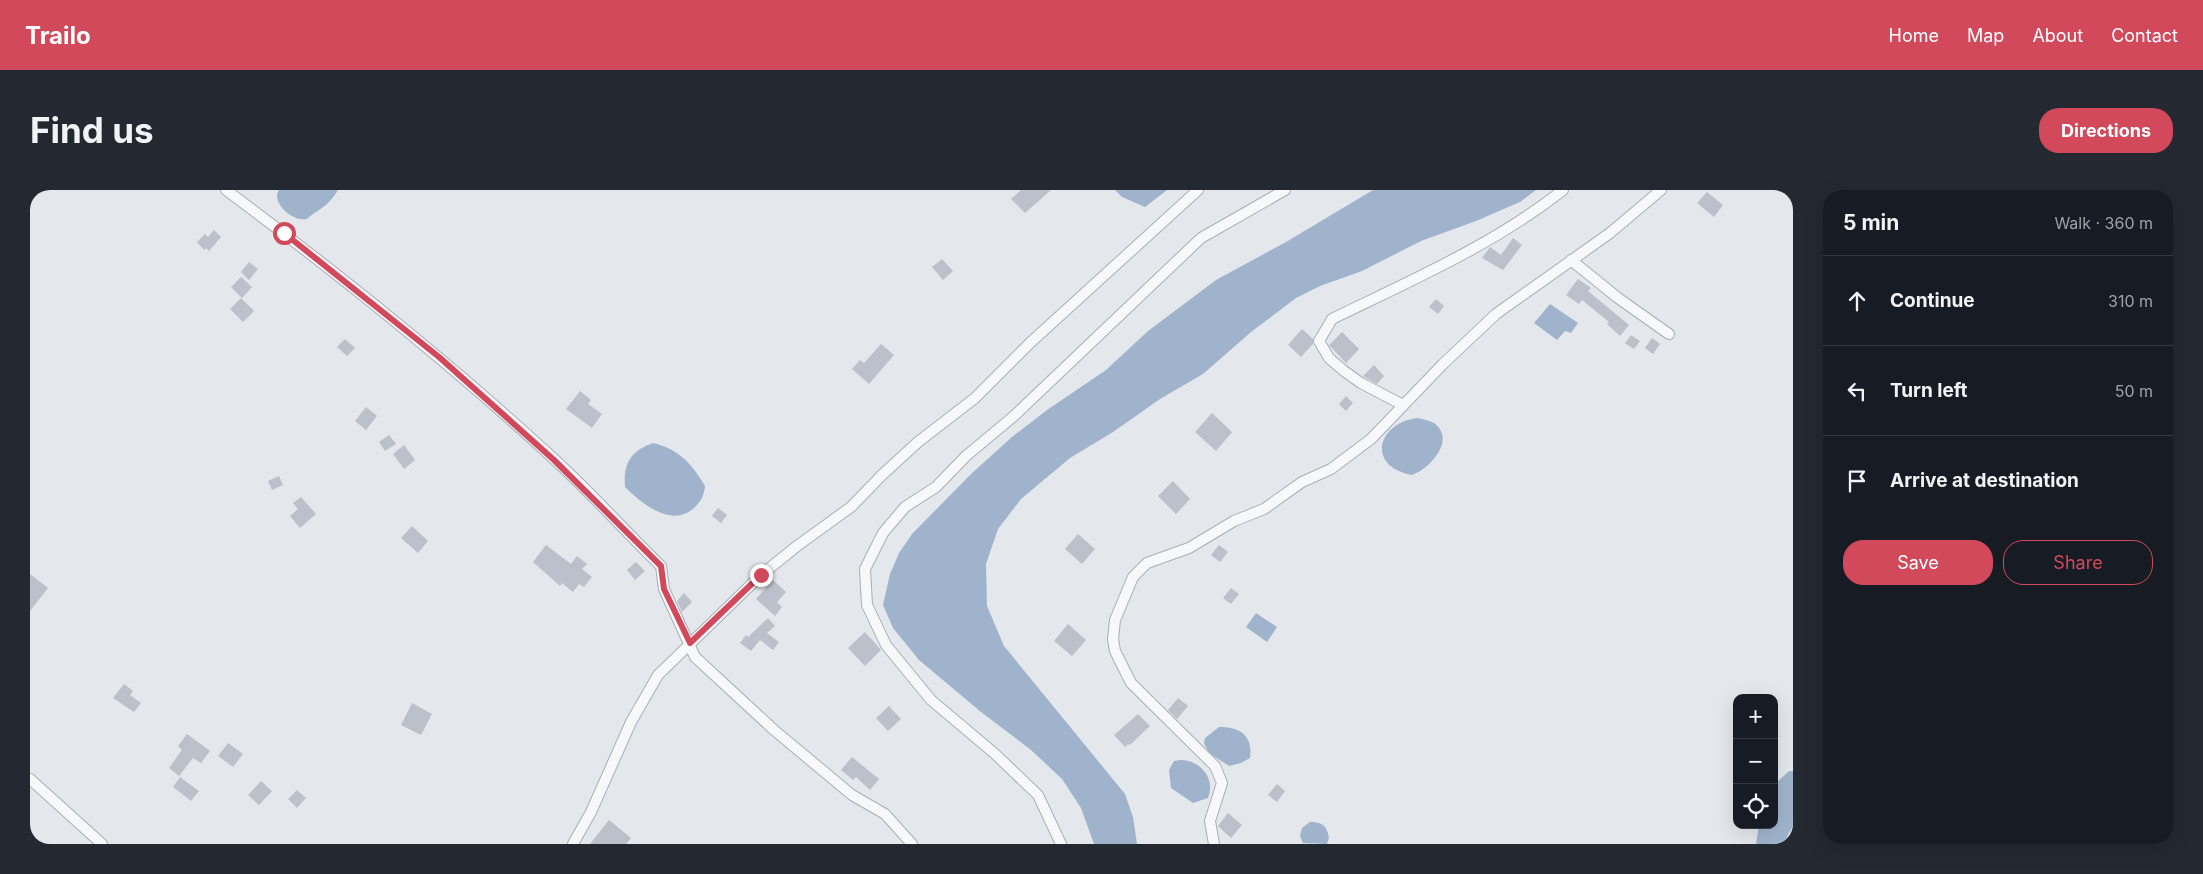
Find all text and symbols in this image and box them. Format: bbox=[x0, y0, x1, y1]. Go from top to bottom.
text: Trailo bbox=[25, 21, 91, 50]
text: Home bbox=[1889, 25, 1939, 46]
text: Map bbox=[1967, 25, 2004, 46]
text: About bbox=[2032, 25, 2083, 46]
text: Contact bbox=[2111, 25, 2178, 46]
button: Directions bbox=[2039, 108, 2173, 153]
text: Find us bbox=[30, 109, 154, 151]
text: 5 min bbox=[1843, 210, 1899, 235]
text: Walk · 360 m bbox=[2054, 213, 2153, 233]
route start bbox=[273, 222, 296, 245]
icon: ahead bbox=[1843, 287, 1871, 315]
text: Continue bbox=[1890, 289, 1975, 312]
text: 310 m bbox=[2108, 291, 2153, 311]
icon: left bbox=[1843, 377, 1871, 405]
text: Turn left bbox=[1890, 379, 1968, 402]
text: 50 m bbox=[2115, 381, 2153, 401]
icon: arrive bbox=[1843, 467, 1871, 495]
text: Arrive at destination bbox=[1890, 469, 2079, 492]
button: Save bbox=[1843, 540, 1993, 585]
button: Share bbox=[2003, 540, 2153, 585]
route end bbox=[750, 564, 773, 587]
map controls bbox=[1733, 694, 1778, 829]
button: + bbox=[1733, 694, 1778, 739]
button: − bbox=[1733, 739, 1778, 784]
button: locate bbox=[1733, 784, 1778, 829]

